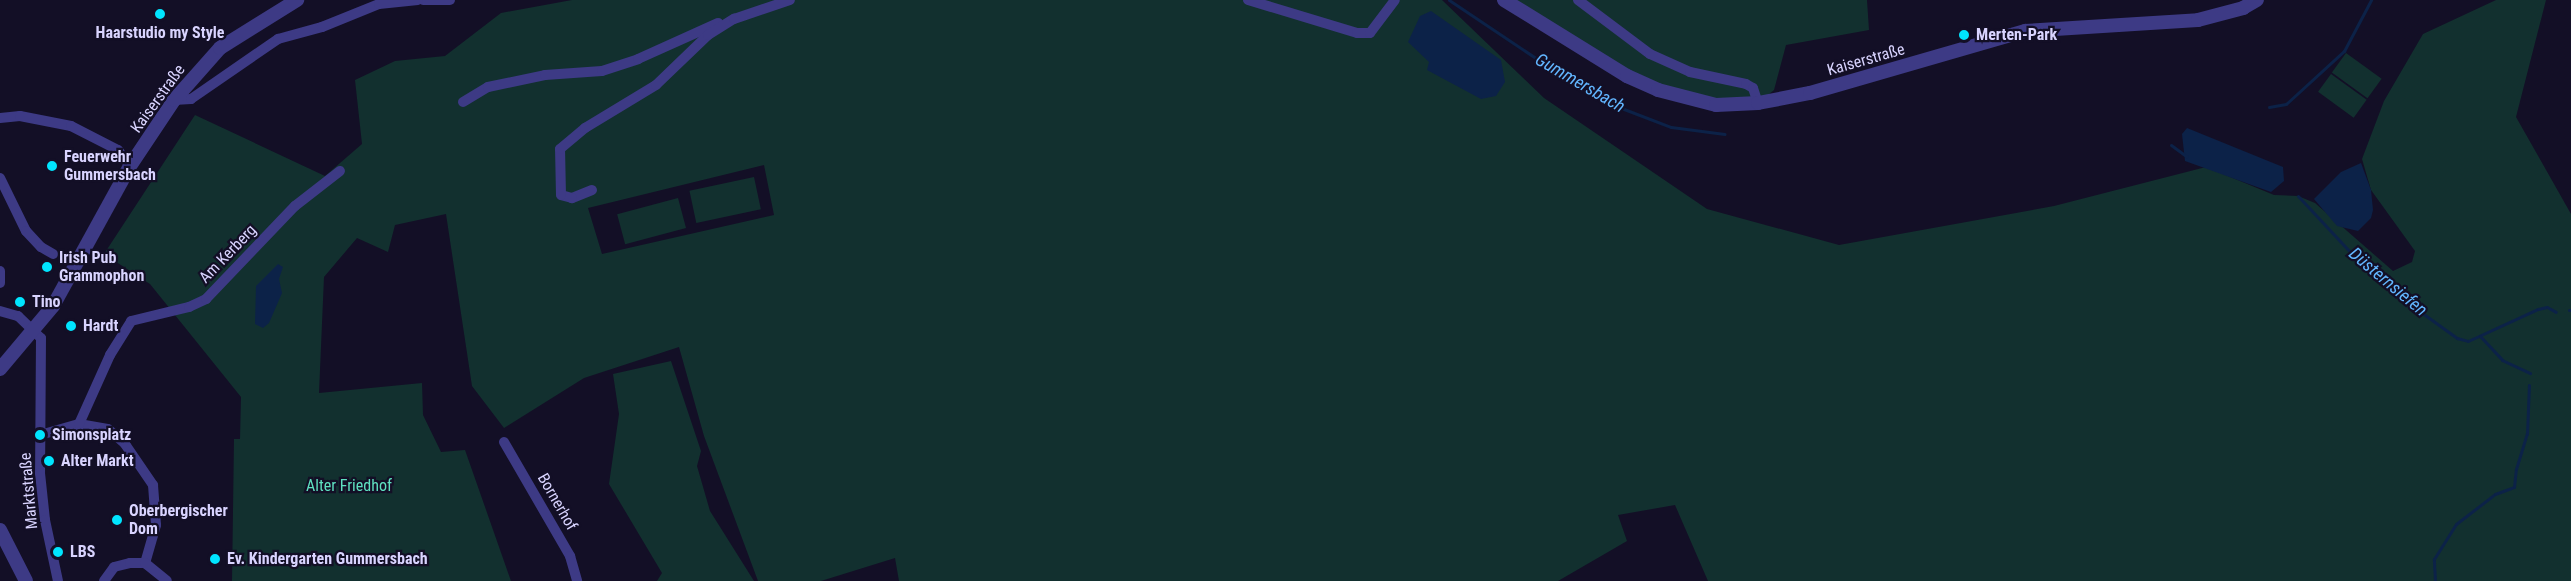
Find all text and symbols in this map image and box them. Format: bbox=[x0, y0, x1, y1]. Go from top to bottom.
marker: Haarstudio my Style bbox=[153, 7, 167, 21]
place label: Haarstudio my Style bbox=[96, 23, 224, 43]
place label: Merten-Park bbox=[1976, 25, 2057, 45]
marker: Merten-Park bbox=[1957, 28, 1971, 42]
street label: Kaiserstraße bbox=[1825, 40, 1907, 80]
water label: Gummersbach bbox=[1531, 49, 1629, 117]
street label: Kaiserstraße bbox=[127, 61, 189, 137]
place label: Feuerwehr Gummersbach bbox=[64, 147, 156, 185]
marker: Feuerwehr Gummersbach bbox=[45, 159, 59, 173]
street label: Am Kerberg bbox=[195, 221, 261, 287]
water label: Düsternsiefen bbox=[2344, 243, 2432, 321]
place label: Irish Pub Grammophon bbox=[59, 248, 144, 286]
marker: Irish Pub Grammophon bbox=[40, 260, 54, 274]
place label: Tino bbox=[32, 292, 61, 312]
marker: Tino bbox=[13, 295, 27, 309]
place label: Hardt bbox=[83, 316, 118, 336]
marker: Hardt bbox=[64, 319, 78, 333]
place label: Simonsplatz bbox=[52, 425, 131, 445]
marker: Simonsplatz bbox=[33, 428, 47, 442]
place label: Alter Markt bbox=[61, 451, 134, 471]
street label: Marktstraße bbox=[16, 452, 42, 530]
marker: Alter Markt bbox=[42, 454, 56, 468]
street label: Bornerhof bbox=[533, 470, 581, 534]
park label: Alter Friedhof bbox=[306, 476, 392, 496]
place label: Oberbergischer Dom bbox=[129, 501, 228, 539]
marker: Oberbergischer Dom bbox=[110, 513, 124, 527]
place label: LBS bbox=[70, 542, 95, 562]
marker: LBS bbox=[51, 545, 65, 559]
place label: Ev. Kindergarten Gummersbach bbox=[227, 549, 428, 569]
marker: Ev. Kindergarten Gummersbach bbox=[208, 552, 222, 566]

